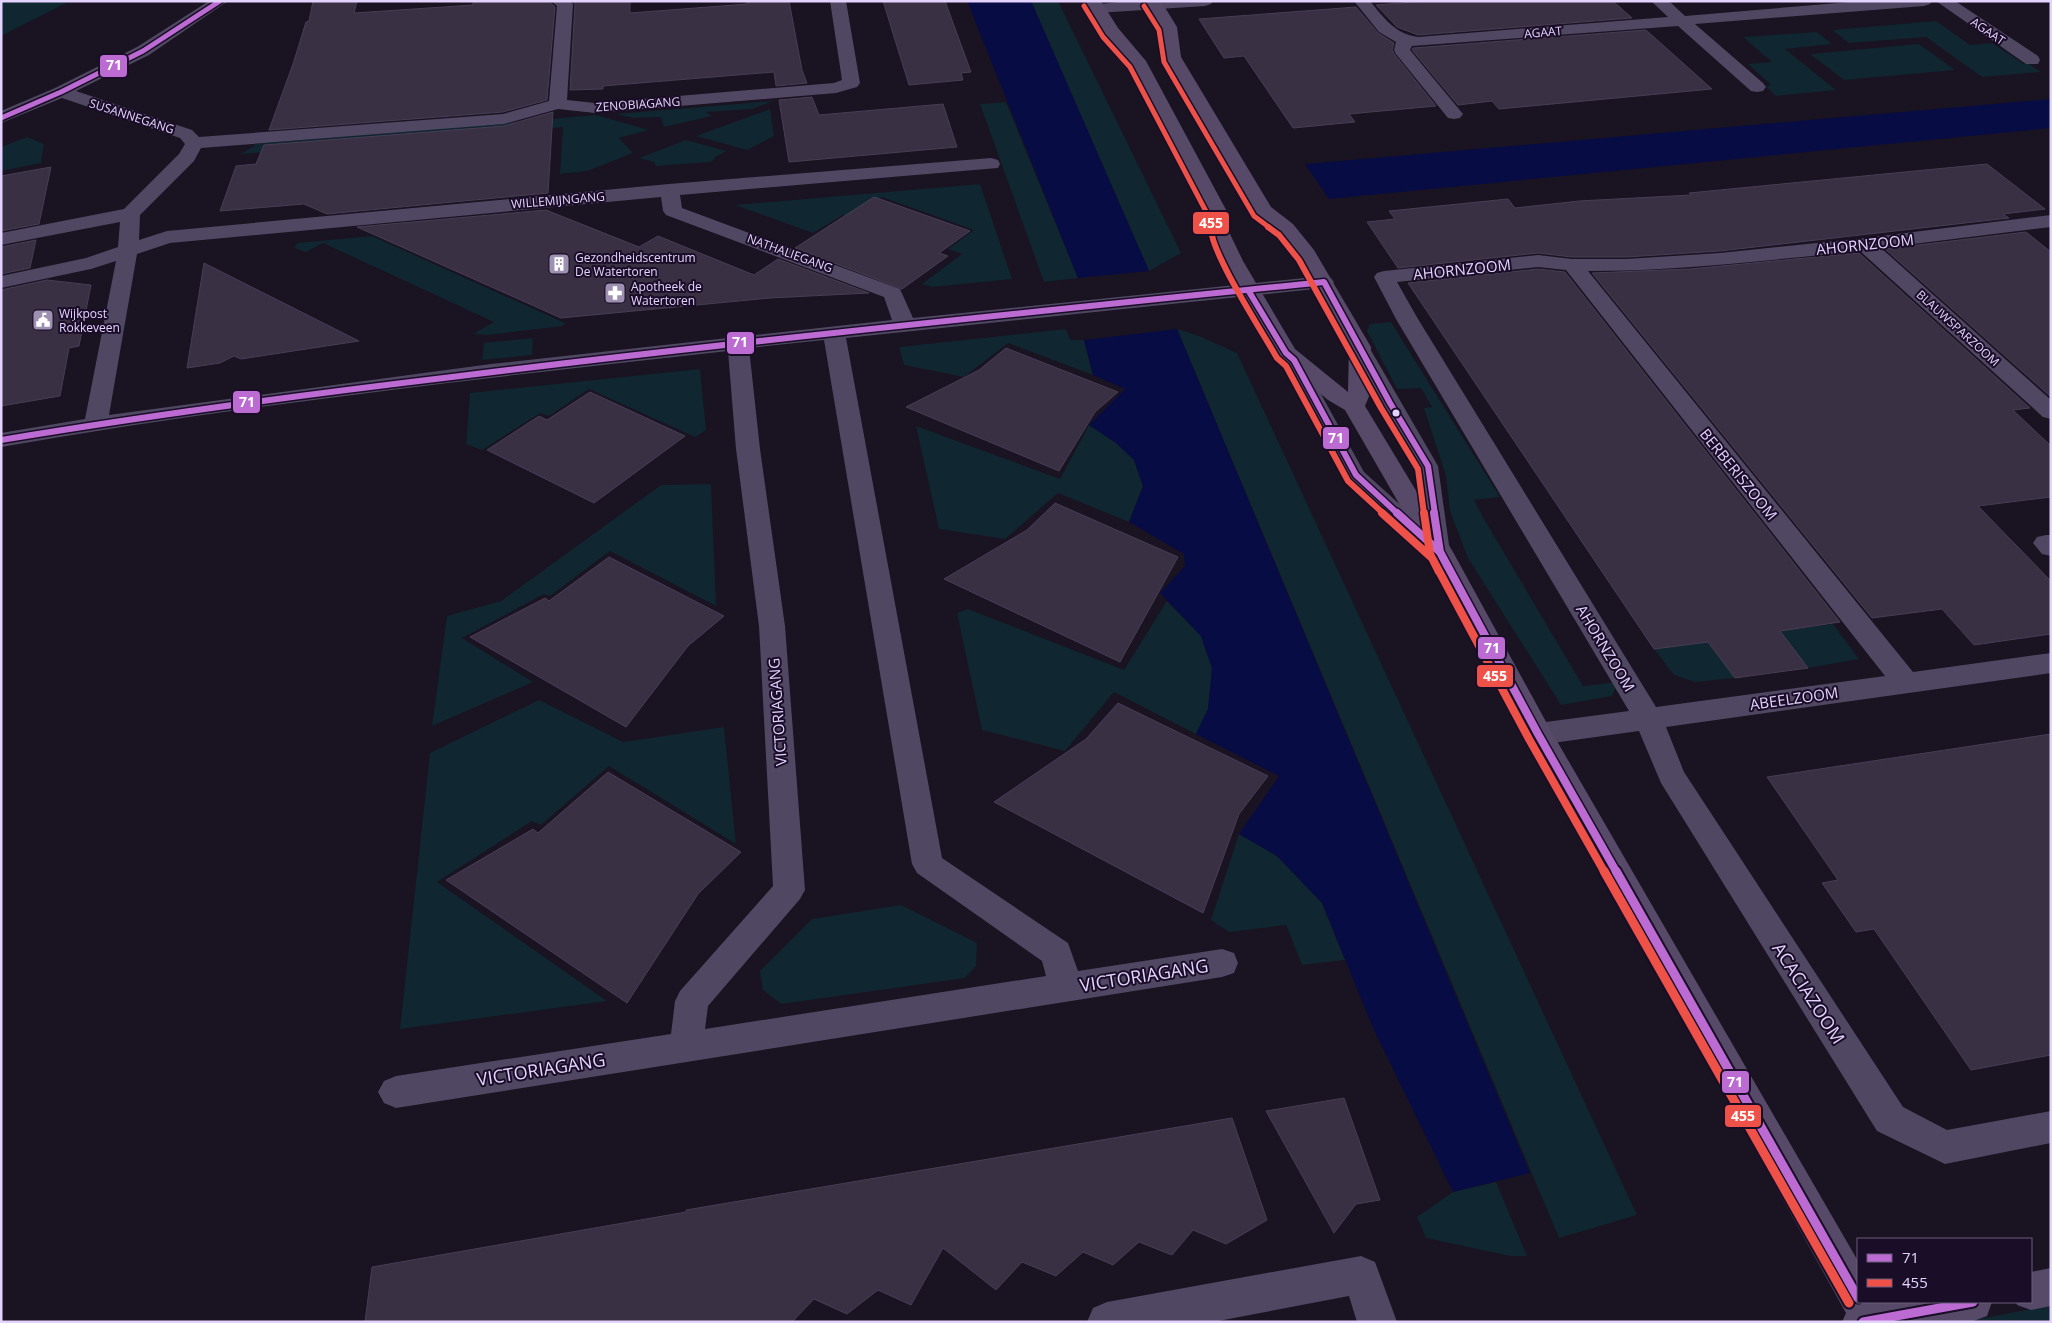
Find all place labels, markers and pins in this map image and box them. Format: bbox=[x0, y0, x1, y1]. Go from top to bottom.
place label: Gezondheidscentrum De Watertoren bbox=[575, 249, 696, 280]
building icon: Gezondheidscentrum De Watertoren bbox=[547, 252, 571, 276]
place label: Apotheek de Watertoren bbox=[631, 278, 702, 309]
pharmacy icon: Apotheek de Watertoren bbox=[603, 281, 627, 305]
place label: Wijkpost Rokkeveen bbox=[59, 305, 120, 336]
public building icon: Wijkpost Rokkeveen bbox=[31, 308, 55, 332]
unlabelled marker bbox=[1391, 408, 1401, 418]

